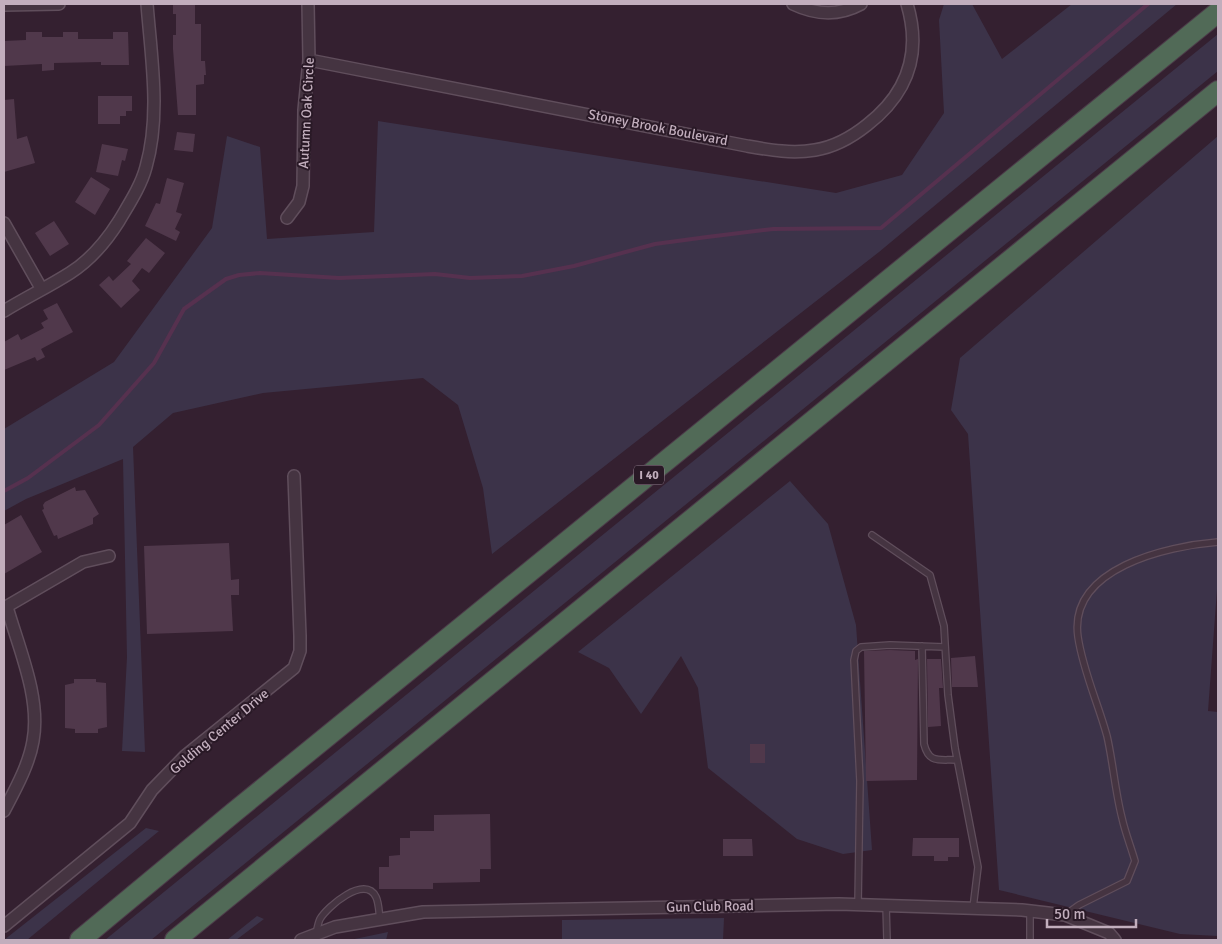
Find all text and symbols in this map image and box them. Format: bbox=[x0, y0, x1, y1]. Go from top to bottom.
street label: Autumn Oak Circle bbox=[295, 57, 318, 169]
street label: Stoney Brook Boulevard bbox=[587, 106, 729, 149]
road number: I 40 bbox=[634, 466, 664, 484]
street label: Golding Center Drive bbox=[166, 685, 272, 778]
scale bar bbox=[1047, 896, 1136, 928]
street label: Gun Club Road bbox=[666, 897, 754, 916]
text: 50 m bbox=[1054, 905, 1085, 923]

